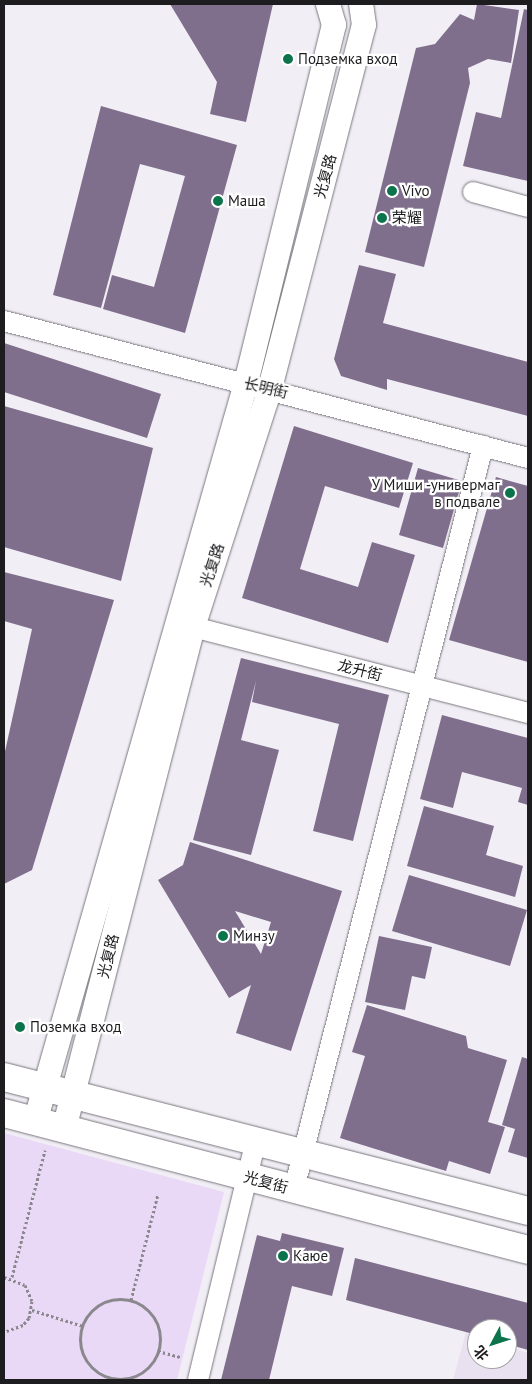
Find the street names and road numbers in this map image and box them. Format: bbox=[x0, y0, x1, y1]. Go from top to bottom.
street label: 光复路 bbox=[310, 152, 340, 200]
street label: 长明街 bbox=[242, 374, 290, 402]
street label: 光复路 bbox=[196, 541, 228, 589]
street label: 龙升街 bbox=[336, 656, 384, 684]
street label: 光复路 bbox=[94, 932, 122, 980]
street label: 光复街 bbox=[242, 1167, 290, 1197]

